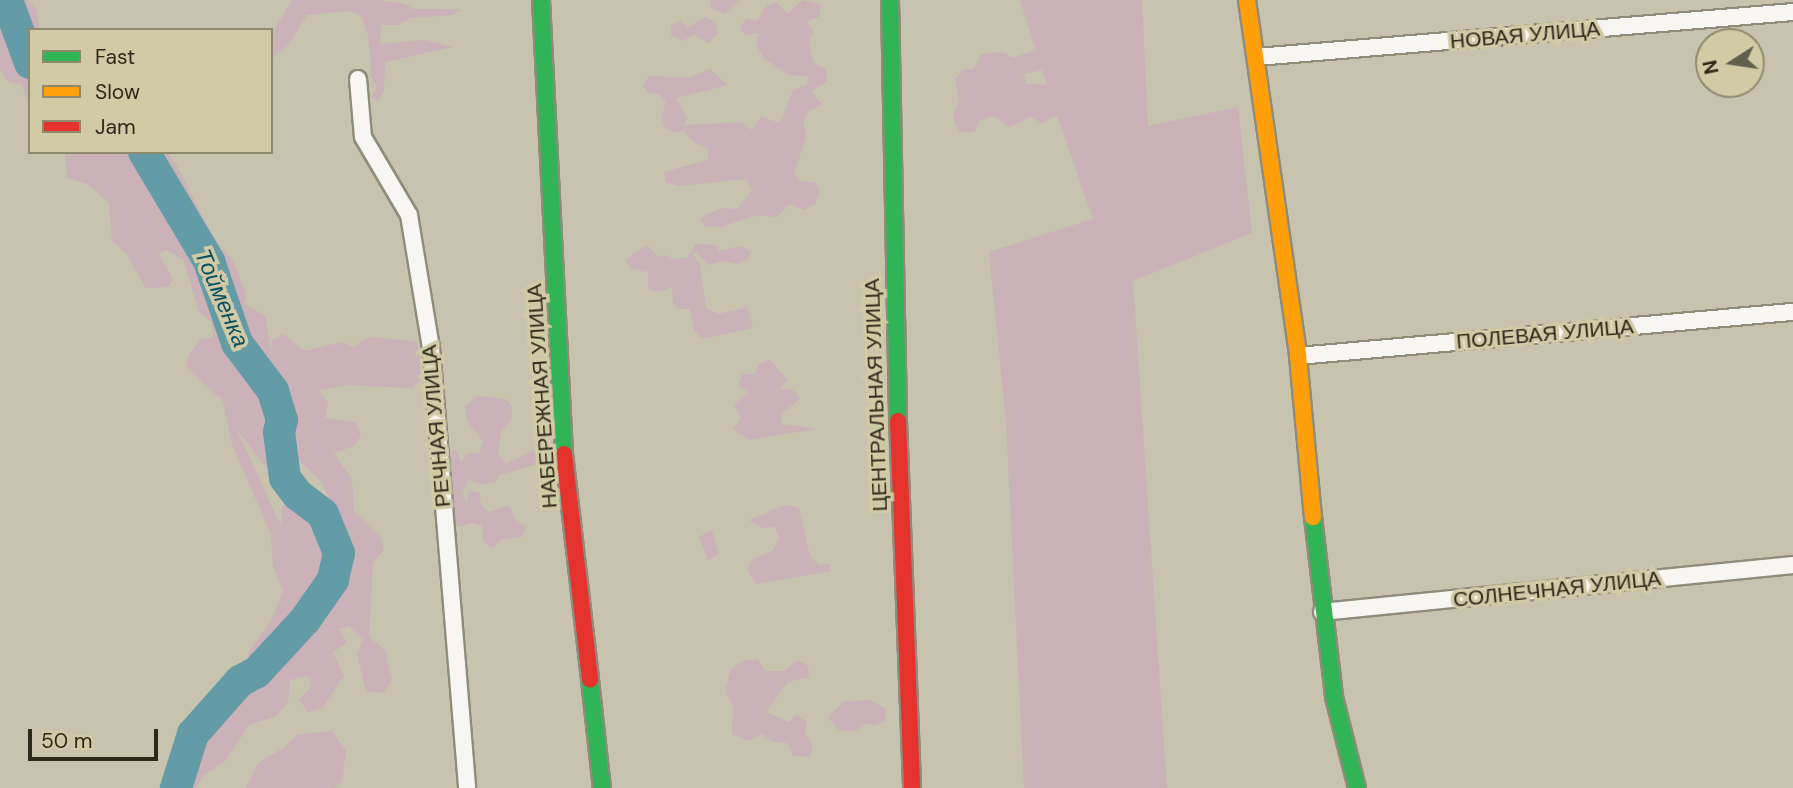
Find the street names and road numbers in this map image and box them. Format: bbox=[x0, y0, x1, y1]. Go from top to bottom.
street label: НОВАЯ УЛИЦА bbox=[1449, 16, 1601, 54]
street label: ЦЕНТРАЛЬНАЯ УЛИЦА bbox=[859, 278, 893, 512]
street label: НАБЕРЕЖНАЯ УЛИЦА bbox=[522, 283, 562, 509]
street label: ПОЛЕВАЯ УЛИЦА bbox=[1455, 314, 1635, 354]
street label: РЕЧНАЯ УЛИЦА bbox=[416, 344, 456, 508]
street label: СОЛНЕЧНАЯ УЛИЦА bbox=[1452, 566, 1662, 612]

